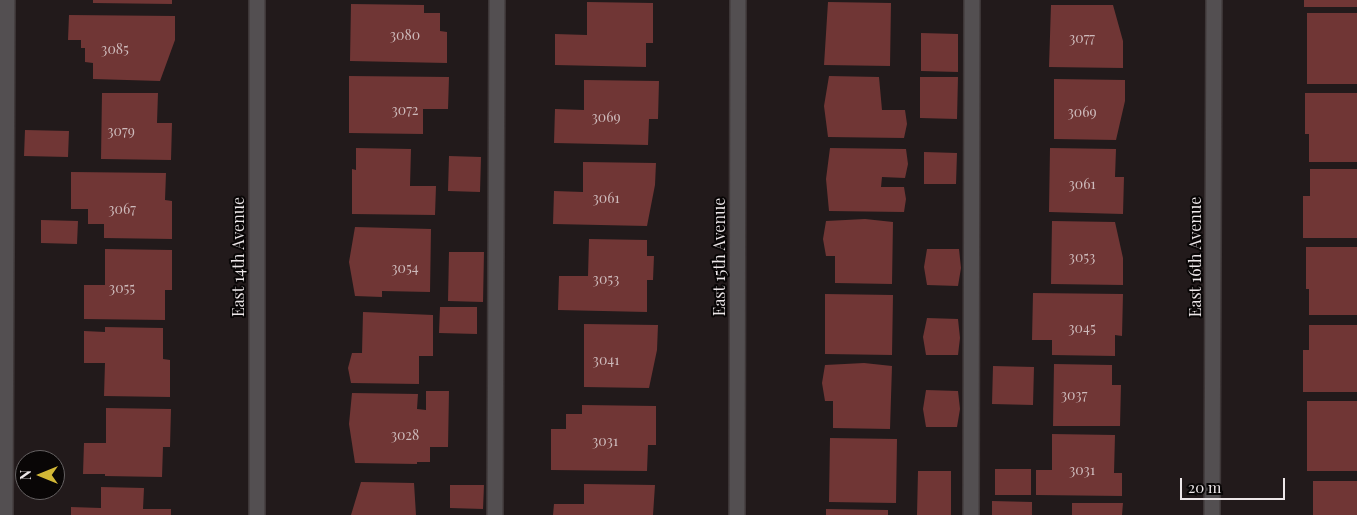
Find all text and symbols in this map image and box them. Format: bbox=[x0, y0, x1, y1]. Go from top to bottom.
house number: 3080 bbox=[390, 28, 420, 44]
house number: 3077 bbox=[1069, 31, 1095, 47]
house number: 3085 bbox=[101, 42, 129, 58]
house number: 3072 bbox=[391, 103, 419, 119]
house number: 3069 bbox=[1067, 105, 1097, 121]
house number: 3069 bbox=[591, 110, 621, 126]
house number: 3079 bbox=[107, 124, 135, 140]
house number: 3061 bbox=[1068, 177, 1096, 193]
house number: 3061 bbox=[592, 191, 620, 207]
street label: East 14th Avenue bbox=[229, 197, 249, 317]
street label: East 16th Avenue bbox=[1186, 197, 1206, 317]
street label: East 15th Avenue bbox=[710, 198, 730, 316]
house number: 3067 bbox=[108, 202, 136, 218]
house number: 3053 bbox=[1069, 250, 1095, 266]
house number: 3054 bbox=[391, 261, 419, 277]
house number: 3053 bbox=[593, 272, 619, 288]
house number: 3055 bbox=[109, 281, 135, 297]
house number: 3045 bbox=[1068, 321, 1096, 337]
house number: 3041 bbox=[593, 353, 619, 369]
house number: 3037 bbox=[1061, 388, 1087, 404]
house number: 3028 bbox=[391, 428, 419, 444]
house number: 3031 bbox=[592, 434, 618, 450]
north arrow bbox=[15, 450, 65, 500]
house number: 3031 bbox=[1069, 463, 1095, 479]
scale bar bbox=[1182, 468, 1287, 500]
text: N bbox=[16, 470, 35, 480]
text: 20 m bbox=[1188, 477, 1221, 497]

